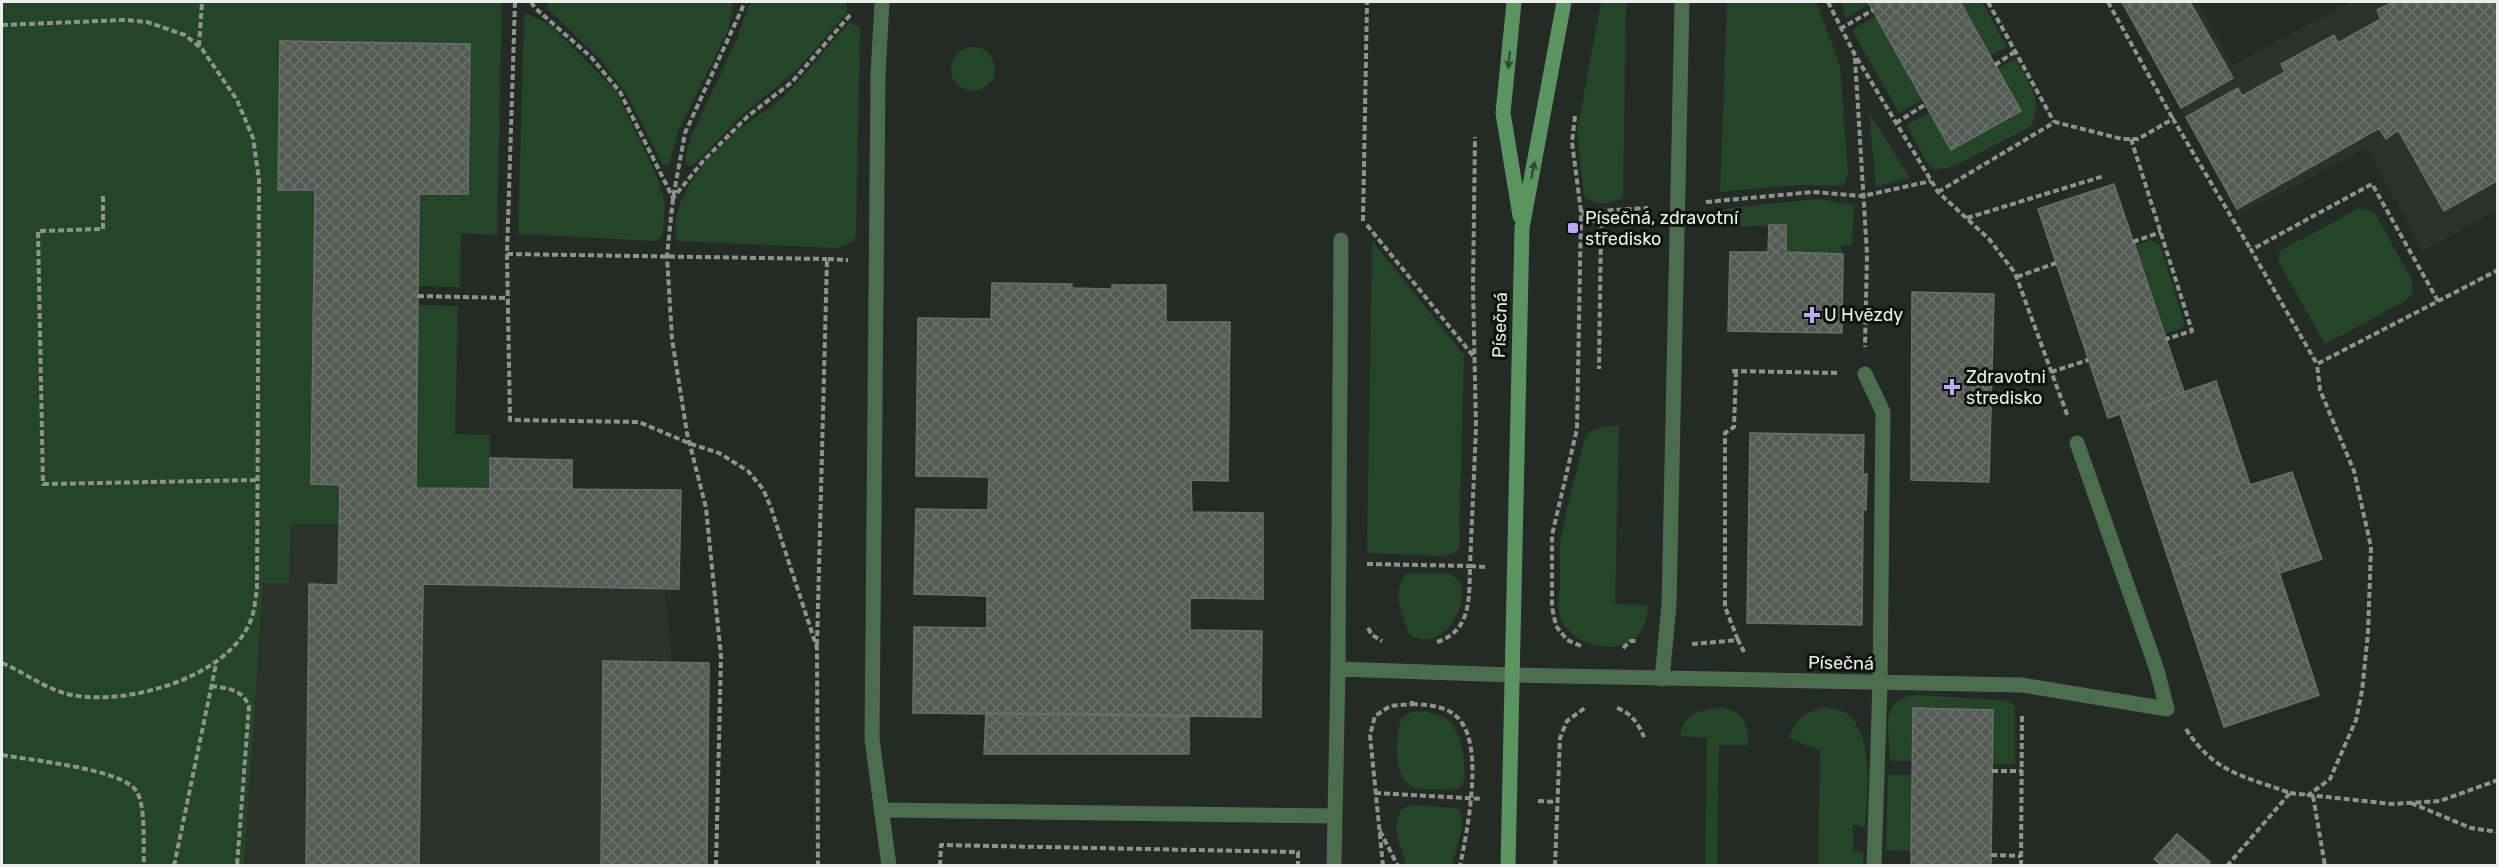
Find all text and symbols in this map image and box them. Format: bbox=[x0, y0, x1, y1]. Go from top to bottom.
one-way arrow bbox=[1504, 50, 1514, 69]
one-way arrow bbox=[1529, 160, 1538, 179]
place label: Písečná, zdravotní středisko bbox=[1585, 207, 1740, 250]
marker: Písečná, zdravotní středisko bbox=[1566, 221, 1580, 235]
street label: Písečná bbox=[1488, 292, 1512, 358]
place label: U Hvězdy bbox=[1824, 304, 1903, 326]
marker: U Hvězdy bbox=[1805, 308, 1819, 322]
place label: Zdravotni stredisko bbox=[1966, 366, 2046, 409]
marker: Zdravotni stredisko bbox=[1943, 378, 1961, 396]
street label: Písečná bbox=[1808, 651, 1874, 675]

